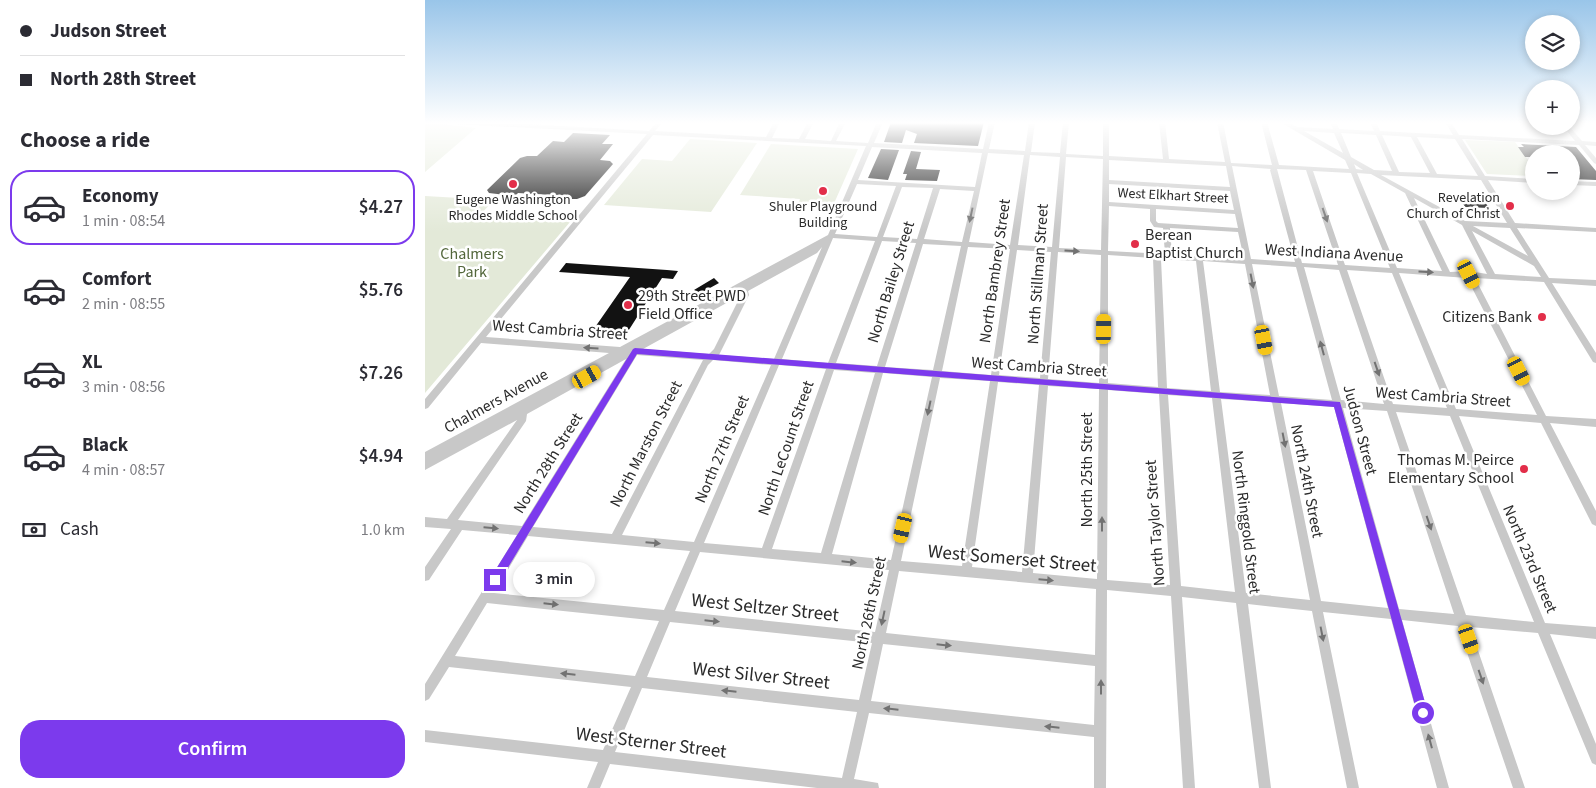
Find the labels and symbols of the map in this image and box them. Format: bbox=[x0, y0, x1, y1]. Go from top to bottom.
marker: Eugene Washington Rhodes Middle School bbox=[507, 178, 519, 190]
street label: West Elkhart Street bbox=[1117, 183, 1229, 209]
marker: Shuler Playground Building bbox=[817, 185, 829, 197]
place label: Revelation Church of Christ bbox=[1407, 188, 1500, 224]
place label: Eugene Washington Rhodes Middle School bbox=[448, 190, 578, 226]
place label: Shuler Playground Building bbox=[769, 197, 877, 233]
street label: North Bambrey Street bbox=[974, 197, 1016, 345]
marker: Revelation Church of Christ bbox=[1504, 200, 1516, 212]
street label: North Stillman Street bbox=[1022, 202, 1054, 345]
one-way arrow bbox=[966, 207, 974, 223]
one-way arrow bbox=[1321, 208, 1329, 223]
street label: North Bailey Street bbox=[862, 218, 920, 346]
place label: Berean Baptist Church bbox=[1145, 224, 1243, 264]
marker: Berean Baptist Church bbox=[1129, 238, 1141, 250]
street label: West Indiana Avenue bbox=[1264, 238, 1404, 268]
park label: Chalmers Park bbox=[440, 243, 504, 283]
one-way arrow bbox=[1064, 248, 1080, 256]
car bbox=[1455, 257, 1482, 291]
one-way arrow bbox=[1418, 268, 1434, 276]
one-way arrow bbox=[1248, 273, 1256, 288]
place label: 29th Street PWD Field Office bbox=[638, 285, 746, 325]
marker: 29th Street PWD Field Office bbox=[622, 299, 634, 311]
place label: Citizens Bank bbox=[1442, 306, 1532, 328]
marker: Citizens Bank bbox=[1536, 311, 1548, 323]
street label: West Cambria Street bbox=[492, 314, 629, 346]
car bbox=[1096, 314, 1111, 344]
car bbox=[1253, 324, 1274, 356]
one-way arrow bbox=[1318, 341, 1326, 356]
one-way arrow bbox=[583, 343, 599, 351]
street label: West Cambria Street bbox=[971, 351, 1108, 383]
car bbox=[1505, 354, 1532, 388]
one-way arrow bbox=[1373, 362, 1381, 377]
street label: Chalmers Avenue bbox=[440, 363, 552, 439]
car bbox=[570, 363, 603, 391]
street label: North Marston Street bbox=[605, 376, 688, 511]
street label: North LeCount Street bbox=[753, 377, 820, 518]
street label: West Cambria Street bbox=[1375, 381, 1512, 413]
street label: Judson Street bbox=[1337, 382, 1383, 478]
street label: North 27th Street bbox=[689, 391, 755, 506]
one-way arrow bbox=[925, 400, 933, 415]
street label: North 28th Street bbox=[508, 408, 588, 518]
street label: North 25th Street bbox=[1076, 412, 1098, 528]
street label: North 24th Street bbox=[1285, 422, 1329, 540]
one-way arrow bbox=[1280, 432, 1288, 448]
street label: North Ringgold Street bbox=[1226, 449, 1266, 596]
place label: Thomas M. Peirce Elementary School bbox=[1388, 449, 1514, 489]
street label: North Taylor Street bbox=[1140, 459, 1170, 587]
marker: Thomas M. Peirce Elementary School bbox=[1518, 463, 1530, 475]
street label: North 23rd Street bbox=[1497, 502, 1563, 617]
car bbox=[892, 512, 913, 544]
one-way arrow bbox=[1098, 516, 1106, 532]
one-way arrow bbox=[1425, 516, 1433, 531]
one-way arrow bbox=[483, 524, 499, 532]
street label: West Somerset Street bbox=[926, 538, 1098, 580]
one-way arrow bbox=[645, 539, 661, 547]
street label: North 26th Street bbox=[846, 554, 892, 672]
one-way arrow bbox=[842, 558, 858, 566]
callout: 3 min bbox=[513, 562, 595, 598]
route end bbox=[484, 569, 506, 591]
one-way arrow bbox=[1038, 576, 1054, 584]
street label: West Seltzer Street bbox=[690, 587, 841, 629]
one-way arrow bbox=[543, 600, 559, 608]
one-way arrow bbox=[879, 610, 887, 626]
one-way arrow bbox=[705, 617, 721, 625]
car bbox=[1457, 622, 1480, 656]
one-way arrow bbox=[1319, 626, 1327, 642]
one-way arrow bbox=[936, 641, 952, 649]
street label: West Silver Street bbox=[691, 655, 832, 697]
one-way arrow bbox=[560, 670, 576, 678]
one-way arrow bbox=[1477, 670, 1485, 685]
one-way arrow bbox=[1097, 679, 1105, 695]
one-way arrow bbox=[721, 687, 737, 695]
route start bbox=[1412, 702, 1434, 724]
one-way arrow bbox=[883, 705, 899, 713]
street label: West Sterner Street bbox=[574, 720, 729, 766]
one-way arrow bbox=[1044, 723, 1060, 731]
one-way arrow bbox=[1426, 733, 1434, 748]

